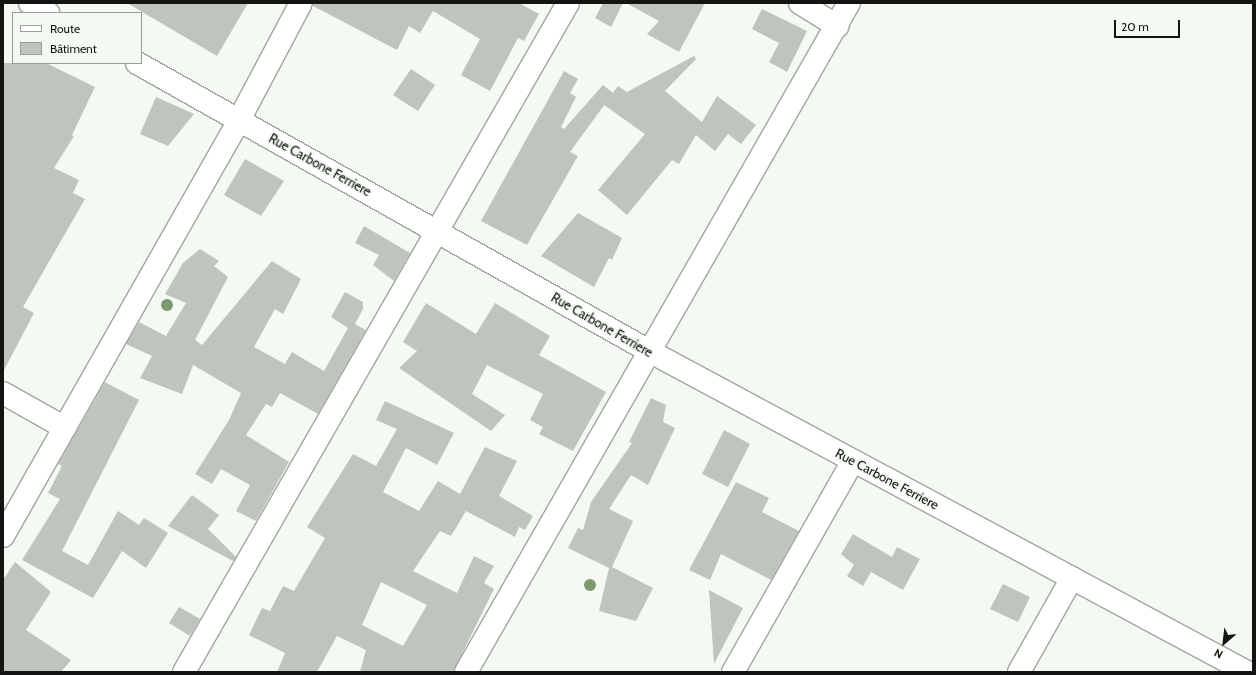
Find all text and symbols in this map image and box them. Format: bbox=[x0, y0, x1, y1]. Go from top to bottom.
legend bbox=[12, 12, 142, 64]
scale bar bbox=[1116, 12, 1182, 38]
text: 20 m bbox=[1121, 19, 1149, 34]
text: Route bbox=[50, 21, 80, 36]
text: Bâtiment bbox=[50, 41, 97, 56]
street label: Rue Carbone Ferriere bbox=[266, 130, 374, 200]
street label: Rue Carbone Ferriere bbox=[548, 290, 656, 360]
street label: Rue Carbone Ferriere bbox=[833, 445, 941, 513]
north arrow bbox=[1204, 623, 1244, 663]
text: N bbox=[1212, 646, 1225, 662]

